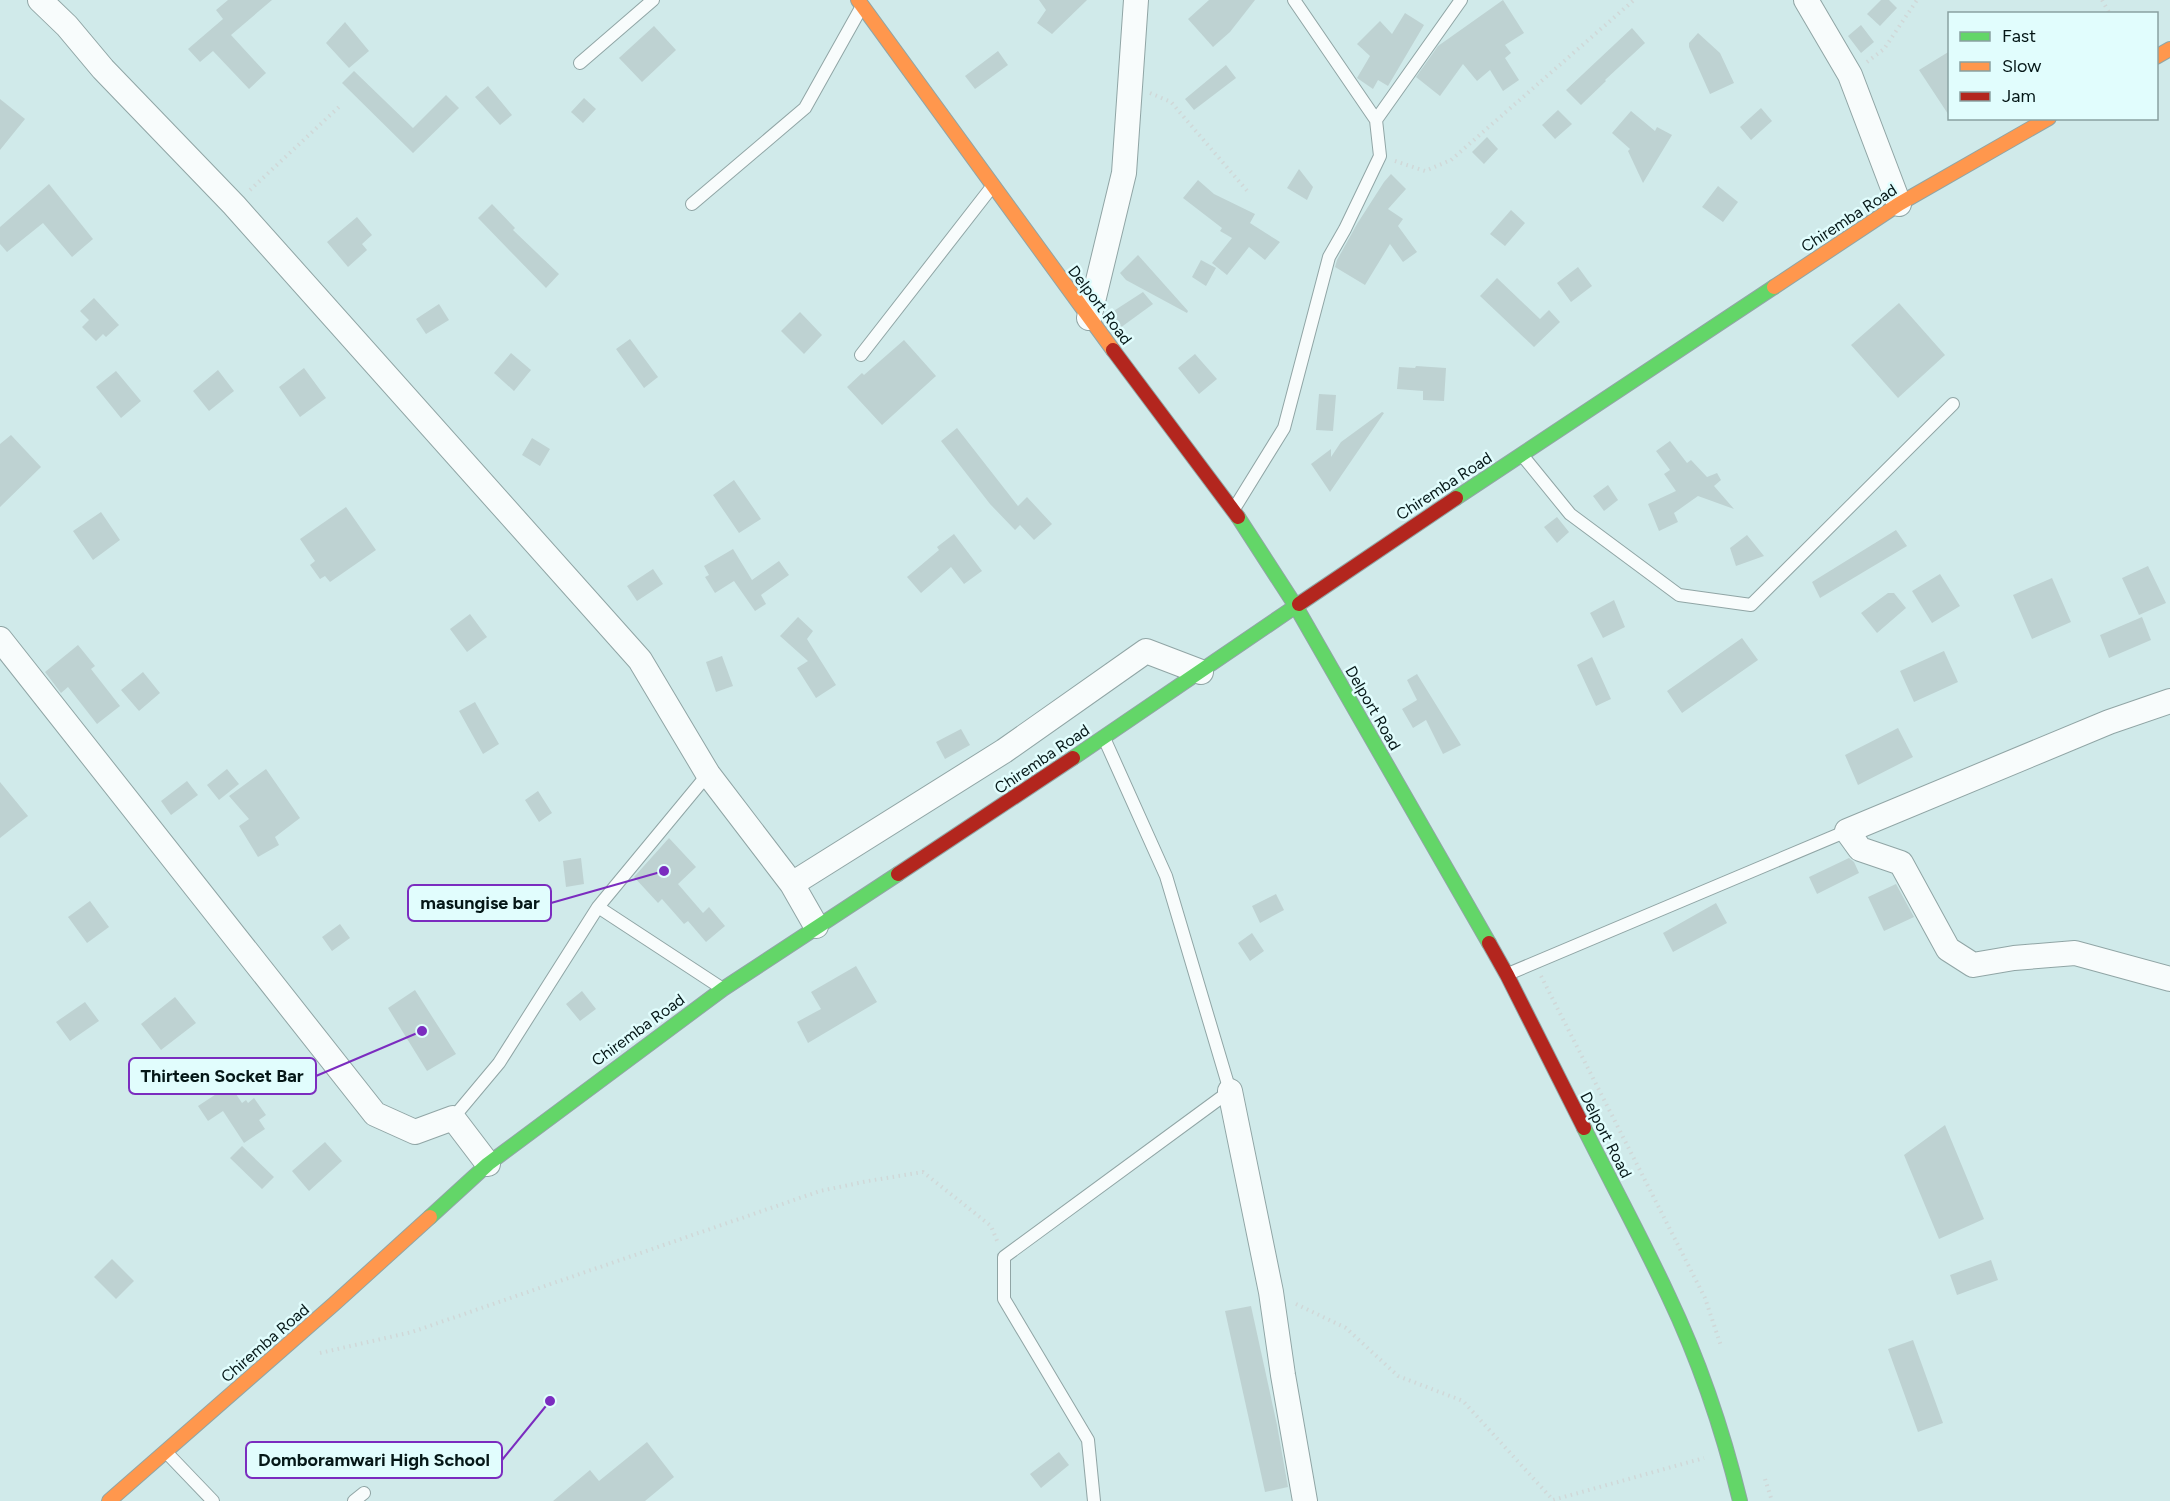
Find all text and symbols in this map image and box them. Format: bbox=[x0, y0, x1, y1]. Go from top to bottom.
legend bbox=[1948, 12, 2158, 120]
text: Fast bbox=[2002, 25, 2036, 47]
text: Slow bbox=[2002, 55, 2041, 77]
text: Jam bbox=[2002, 85, 2036, 107]
street label: Chiremba Road bbox=[1798, 180, 1900, 256]
street label: Delport Road bbox=[1064, 262, 1136, 348]
street label: Chiremba Road bbox=[1393, 448, 1495, 524]
street label: Delport Road bbox=[1341, 662, 1405, 754]
street label: Chiremba Road bbox=[991, 720, 1093, 798]
callout: masungise bar bbox=[408, 885, 551, 921]
text: masungise bar bbox=[420, 892, 540, 914]
street label: Chiremba Road bbox=[588, 990, 688, 1070]
callout: Thirteen Socket Bar bbox=[129, 1058, 316, 1094]
text: Thirteen Socket Bar bbox=[140, 1065, 304, 1087]
street label: Delport Road bbox=[1576, 1089, 1636, 1181]
street label: Chiremba Road bbox=[217, 1300, 313, 1386]
callout: Domboramwari High School bbox=[246, 1442, 502, 1478]
text: Domboramwari High School bbox=[258, 1449, 490, 1471]

